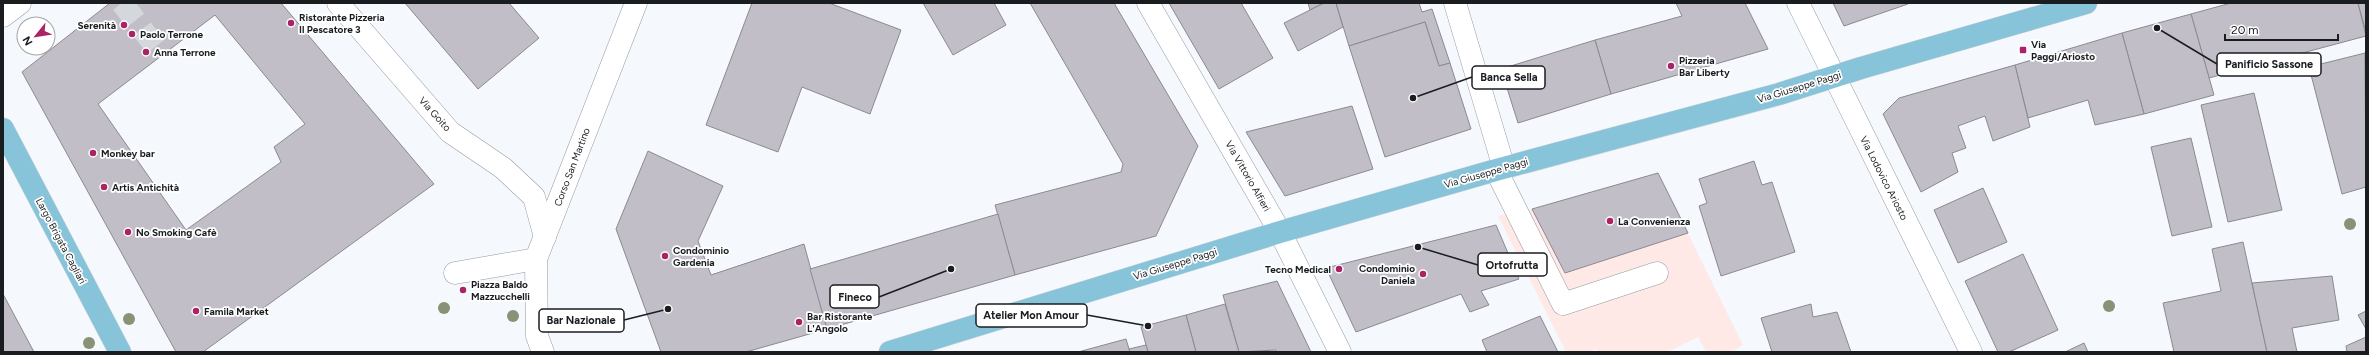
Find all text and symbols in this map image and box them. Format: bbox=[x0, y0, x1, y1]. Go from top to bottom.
place label: Ristorante Pizzeria Il Pescatore 3 bbox=[299, 11, 385, 36]
north arrow bbox=[16, 16, 56, 56]
scale bar bbox=[2225, 16, 2338, 42]
marker: Ristorante Pizzeria Il Pescatore 3 bbox=[286, 18, 296, 28]
place label: Serenità bbox=[78, 19, 116, 32]
marker: Serenità bbox=[119, 20, 129, 30]
text: 20 m bbox=[2231, 23, 2259, 37]
place label: Paolo Terrone bbox=[140, 28, 204, 41]
marker: Paolo Terrone bbox=[127, 29, 137, 39]
text: N bbox=[20, 34, 36, 48]
place label: Via Paggi/Ariosto bbox=[2031, 38, 2095, 63]
marker: Via Paggi/Ariosto bbox=[2018, 45, 2028, 55]
place label: Anna Terrone bbox=[154, 46, 216, 59]
marker: Anna Terrone bbox=[141, 47, 151, 57]
callout: Panificio Sassone bbox=[2217, 53, 2321, 76]
place label: Pizzeria Bar Liberty bbox=[1679, 54, 1730, 79]
text: Panificio Sassone bbox=[2225, 58, 2313, 71]
marker: Pizzeria Bar Liberty bbox=[1666, 61, 1676, 71]
callout: Banca Sella bbox=[1472, 66, 1545, 89]
street label: Via Giuseppe Paggi bbox=[1755, 68, 1843, 106]
text: Banca Sella bbox=[1480, 71, 1538, 84]
street label: Via Goito bbox=[416, 94, 454, 134]
street label: Corso San Martino bbox=[551, 126, 593, 208]
street label: Via Lodovico Ariosto bbox=[1857, 134, 1911, 223]
street label: Via Vittorio Alfieri bbox=[1222, 138, 1274, 214]
place label: Monkey bar bbox=[101, 147, 155, 160]
marker: Monkey bar bbox=[88, 148, 98, 158]
street label: Via Giuseppe Paggi bbox=[1442, 155, 1530, 191]
place label: Artis Antichità bbox=[112, 181, 179, 194]
marker: Artis Antichità bbox=[99, 182, 109, 192]
street label: Largo Brigata Cagliari bbox=[33, 196, 89, 286]
place label: La Convenienza bbox=[1618, 215, 1690, 228]
marker: La Convenienza bbox=[1605, 216, 1615, 226]
place label: No Smoking Cafè bbox=[136, 226, 217, 239]
marker: No Smoking Cafè bbox=[123, 227, 133, 237]
place label: Condominio Gardenia bbox=[673, 244, 729, 269]
street label: Via Giuseppe Paggi bbox=[1131, 245, 1219, 283]
marker: Condominio Gardenia bbox=[660, 251, 670, 261]
callout: Ortofrutta bbox=[1478, 253, 1547, 276]
text: Ortofrutta bbox=[1486, 259, 1539, 272]
place label: Condominio Daniela bbox=[1359, 262, 1415, 287]
place label: Tecno Medical bbox=[1265, 263, 1331, 276]
marker: Tecno Medical bbox=[1334, 264, 1344, 274]
marker: Condominio Daniela bbox=[1418, 269, 1428, 279]
place label: Piazza Baldo Mazzucchelli bbox=[471, 278, 530, 303]
marker: Piazza Baldo Mazzucchelli bbox=[458, 285, 468, 295]
callout: Fineco bbox=[830, 285, 879, 308]
text: Fineco bbox=[838, 291, 872, 304]
callout: Atelier Mon Amour bbox=[976, 304, 1087, 327]
place label: Famila Market bbox=[204, 305, 269, 318]
marker: Famila Market bbox=[191, 306, 201, 316]
callout: Bar Nazionale bbox=[539, 309, 624, 332]
text: Atelier Mon Amour bbox=[983, 309, 1080, 322]
place label: Bar Ristorante L'Angolo bbox=[807, 310, 873, 335]
text: Bar Nazionale bbox=[546, 314, 616, 327]
marker: Bar Ristorante L'Angolo bbox=[794, 317, 804, 327]

